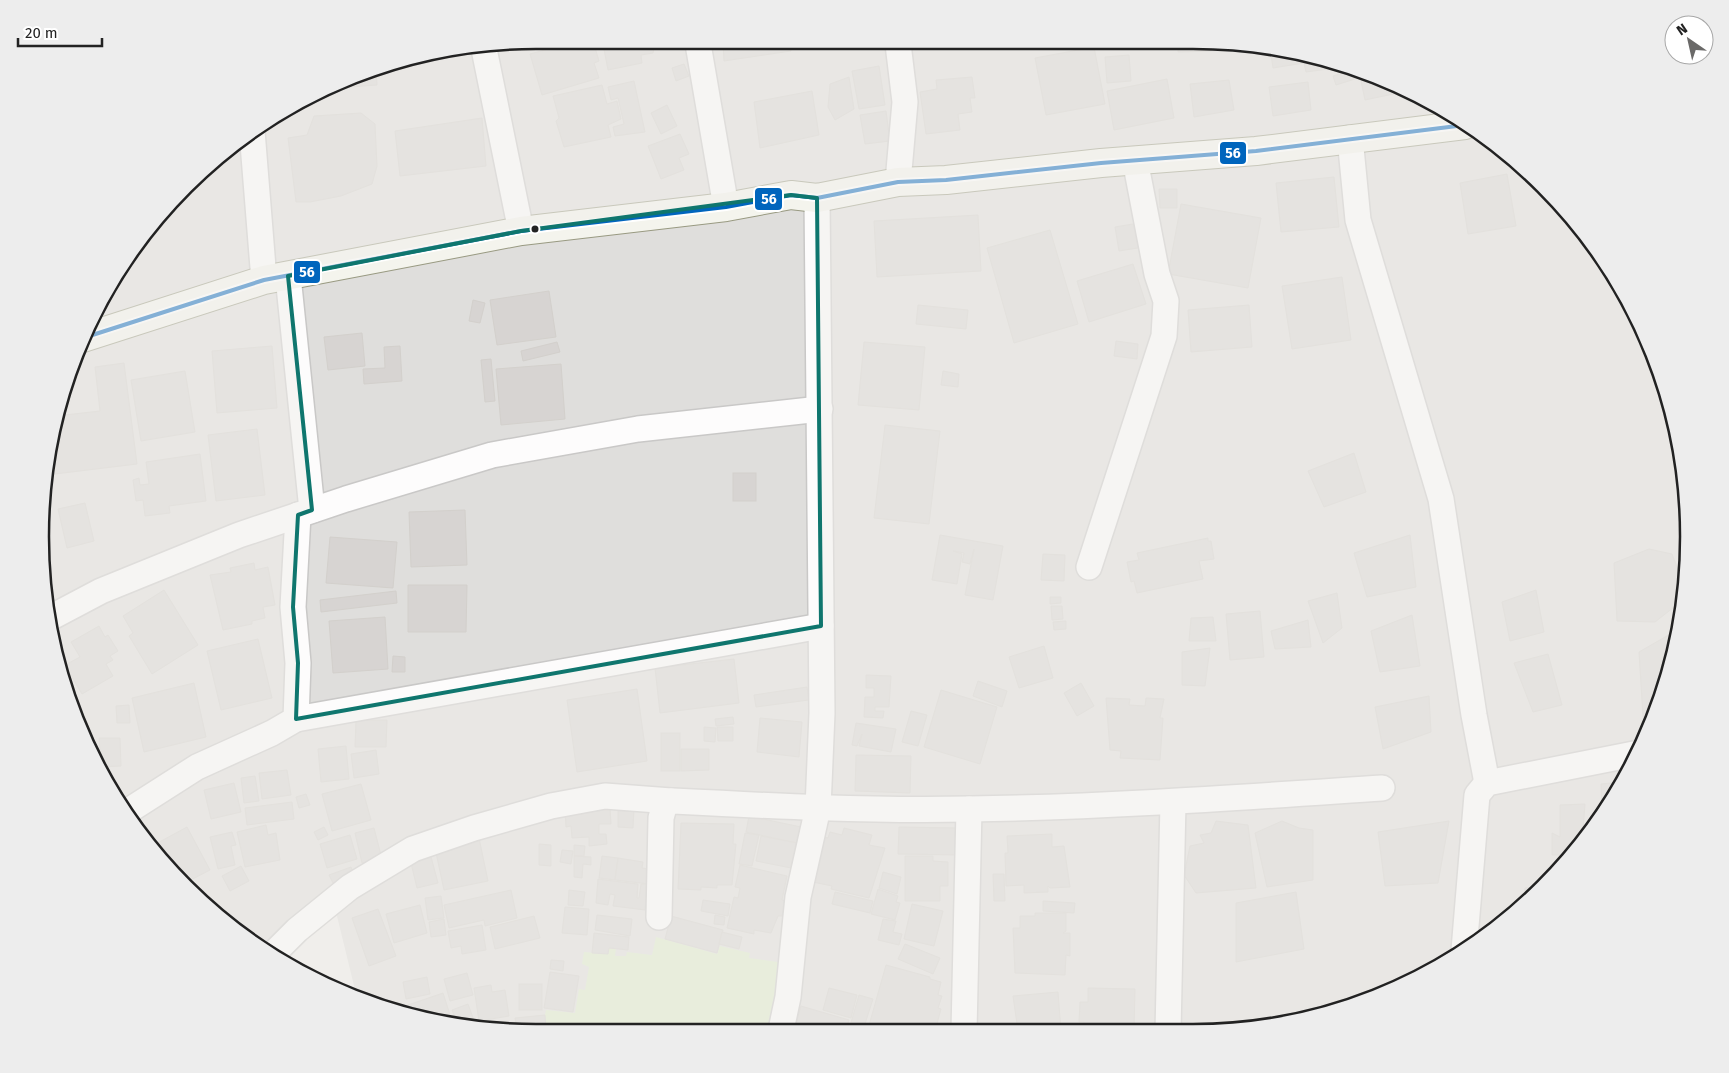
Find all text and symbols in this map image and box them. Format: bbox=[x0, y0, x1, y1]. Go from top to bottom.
scale bar bbox=[18, 15, 101, 47]
north arrow bbox=[1664, 15, 1714, 65]
text: N bbox=[1673, 20, 1691, 39]
text: 20 m bbox=[25, 24, 58, 42]
line badge: 56 bbox=[1219, 141, 1247, 165]
text: 56 bbox=[1225, 145, 1241, 162]
line badge: 56 bbox=[754, 187, 783, 211]
text: 56 bbox=[761, 191, 777, 208]
unlabelled marker bbox=[530, 224, 540, 234]
line badge: 56 bbox=[293, 260, 321, 284]
text: 56 bbox=[299, 264, 315, 281]

